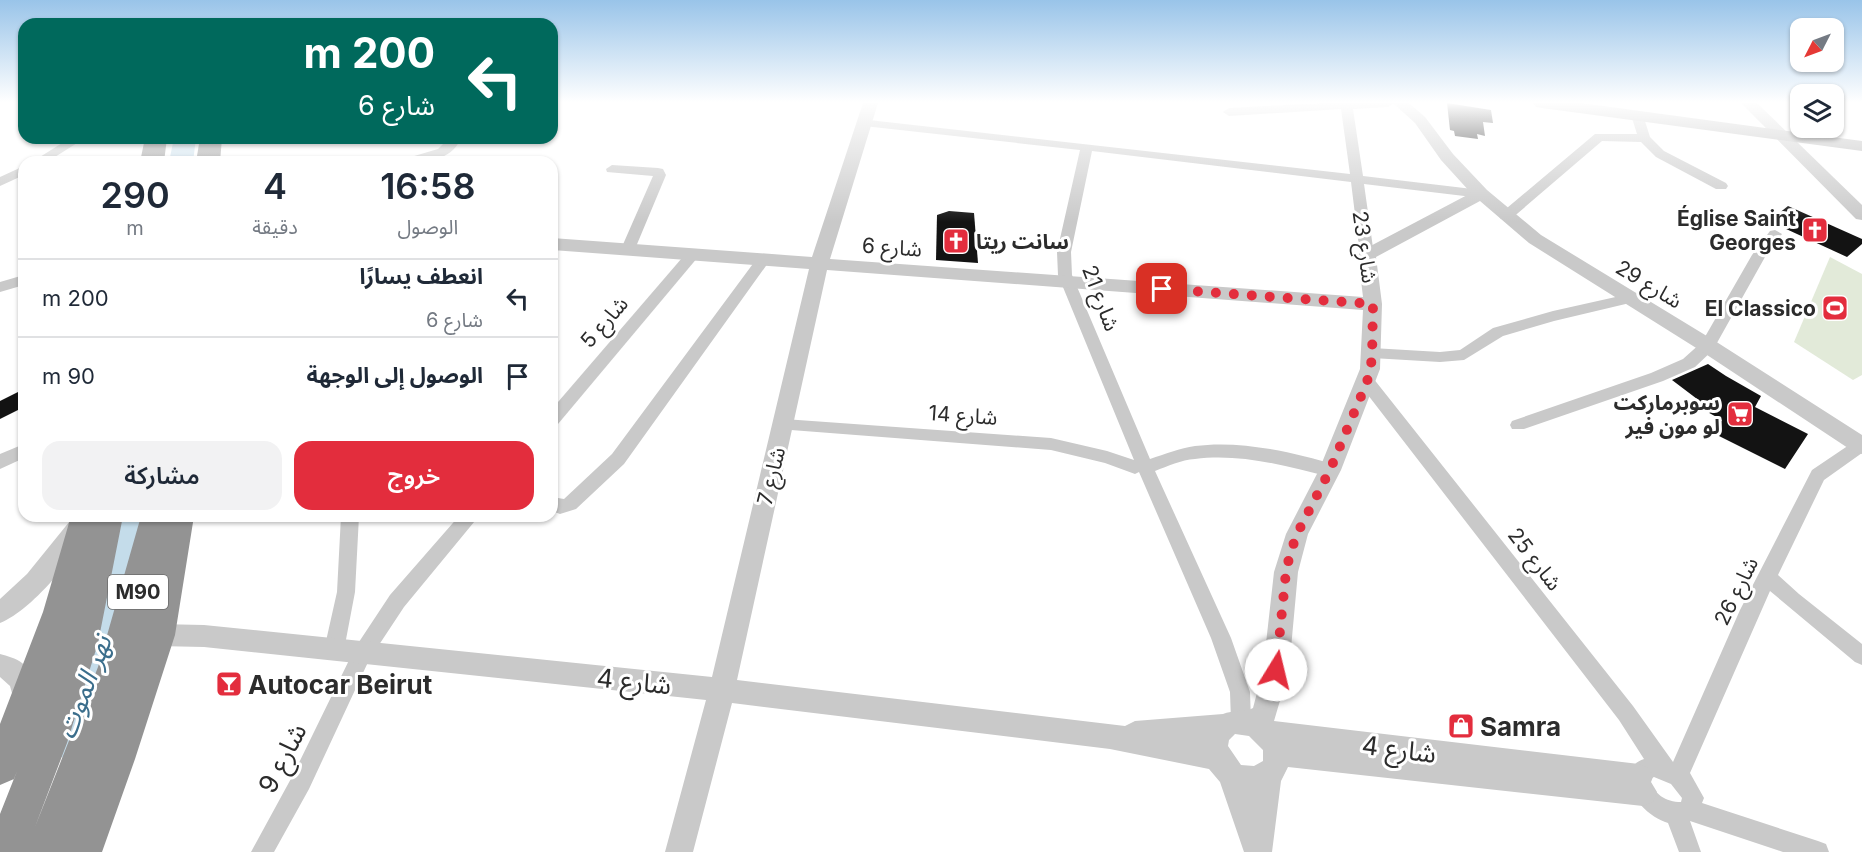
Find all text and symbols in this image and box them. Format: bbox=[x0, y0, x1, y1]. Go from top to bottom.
north arrow bbox=[1790, 18, 1844, 72]
map controls bbox=[1790, 18, 1844, 138]
text: 200 m bbox=[304, 27, 435, 78]
icon: left bbox=[456, 42, 534, 120]
button: layers bbox=[1790, 84, 1844, 138]
text: شارع 6 bbox=[358, 89, 435, 122]
text: 4 bbox=[263, 164, 287, 208]
text: 16:58 bbox=[380, 164, 476, 208]
text: 290 bbox=[100, 173, 170, 217]
place label: Église Saint Georges bbox=[1677, 205, 1796, 255]
street label: شارع 23 bbox=[1345, 209, 1382, 285]
text: دقيقة bbox=[252, 215, 298, 239]
text: الوصول bbox=[397, 215, 458, 239]
church icon: Église Saint Georges bbox=[1800, 215, 1830, 245]
text: m bbox=[126, 216, 144, 240]
church icon: سانت ريتا bbox=[941, 226, 971, 256]
place label: سانت ريتا bbox=[976, 229, 1069, 254]
street label: شارع 6 bbox=[861, 232, 923, 265]
street label: شارع 29 bbox=[1610, 255, 1687, 316]
street label: شارع 21 bbox=[1074, 262, 1125, 335]
text: انعطف يسارًا bbox=[360, 263, 483, 289]
pin bbox=[1136, 263, 1187, 314]
icon: arrive bbox=[1145, 272, 1178, 305]
icon: left bbox=[501, 282, 534, 315]
text: 200 m bbox=[42, 285, 109, 311]
street label: شارع 5 bbox=[575, 291, 635, 355]
sports icon: El Classico bbox=[1820, 293, 1850, 323]
place label: El Classico bbox=[1705, 296, 1816, 321]
text: شارع 6 bbox=[426, 308, 483, 332]
icon: arrive bbox=[501, 360, 534, 393]
text: الوصول إلى الوجهة bbox=[306, 362, 483, 388]
text: 90 m bbox=[42, 363, 95, 389]
place label: سوبرماركت لو مون فير bbox=[1614, 390, 1720, 439]
supermarket icon: سوبرماركت لو مون فير bbox=[1725, 399, 1755, 429]
street label: شارع 14 bbox=[928, 400, 998, 433]
button: مشاركة bbox=[42, 441, 282, 510]
button: خروج bbox=[294, 441, 534, 510]
street label: شارع 7 bbox=[752, 444, 793, 508]
street label: شارع 25 bbox=[1500, 523, 1567, 597]
street label: شارع 26 bbox=[1709, 553, 1766, 630]
road number: M90 bbox=[108, 575, 168, 609]
water label: نهر الموت bbox=[49, 629, 119, 743]
position arrow bbox=[1244, 638, 1308, 702]
street label: شارع 4 bbox=[595, 662, 673, 704]
bar icon: Autocar Beirut bbox=[214, 669, 244, 699]
place label: Autocar Beirut bbox=[248, 669, 433, 700]
shop icon: Samra bbox=[1446, 711, 1476, 741]
place label: Samra bbox=[1480, 711, 1561, 742]
street label: شارع 9 bbox=[251, 718, 316, 800]
street label: شارع 4 bbox=[1360, 729, 1438, 773]

